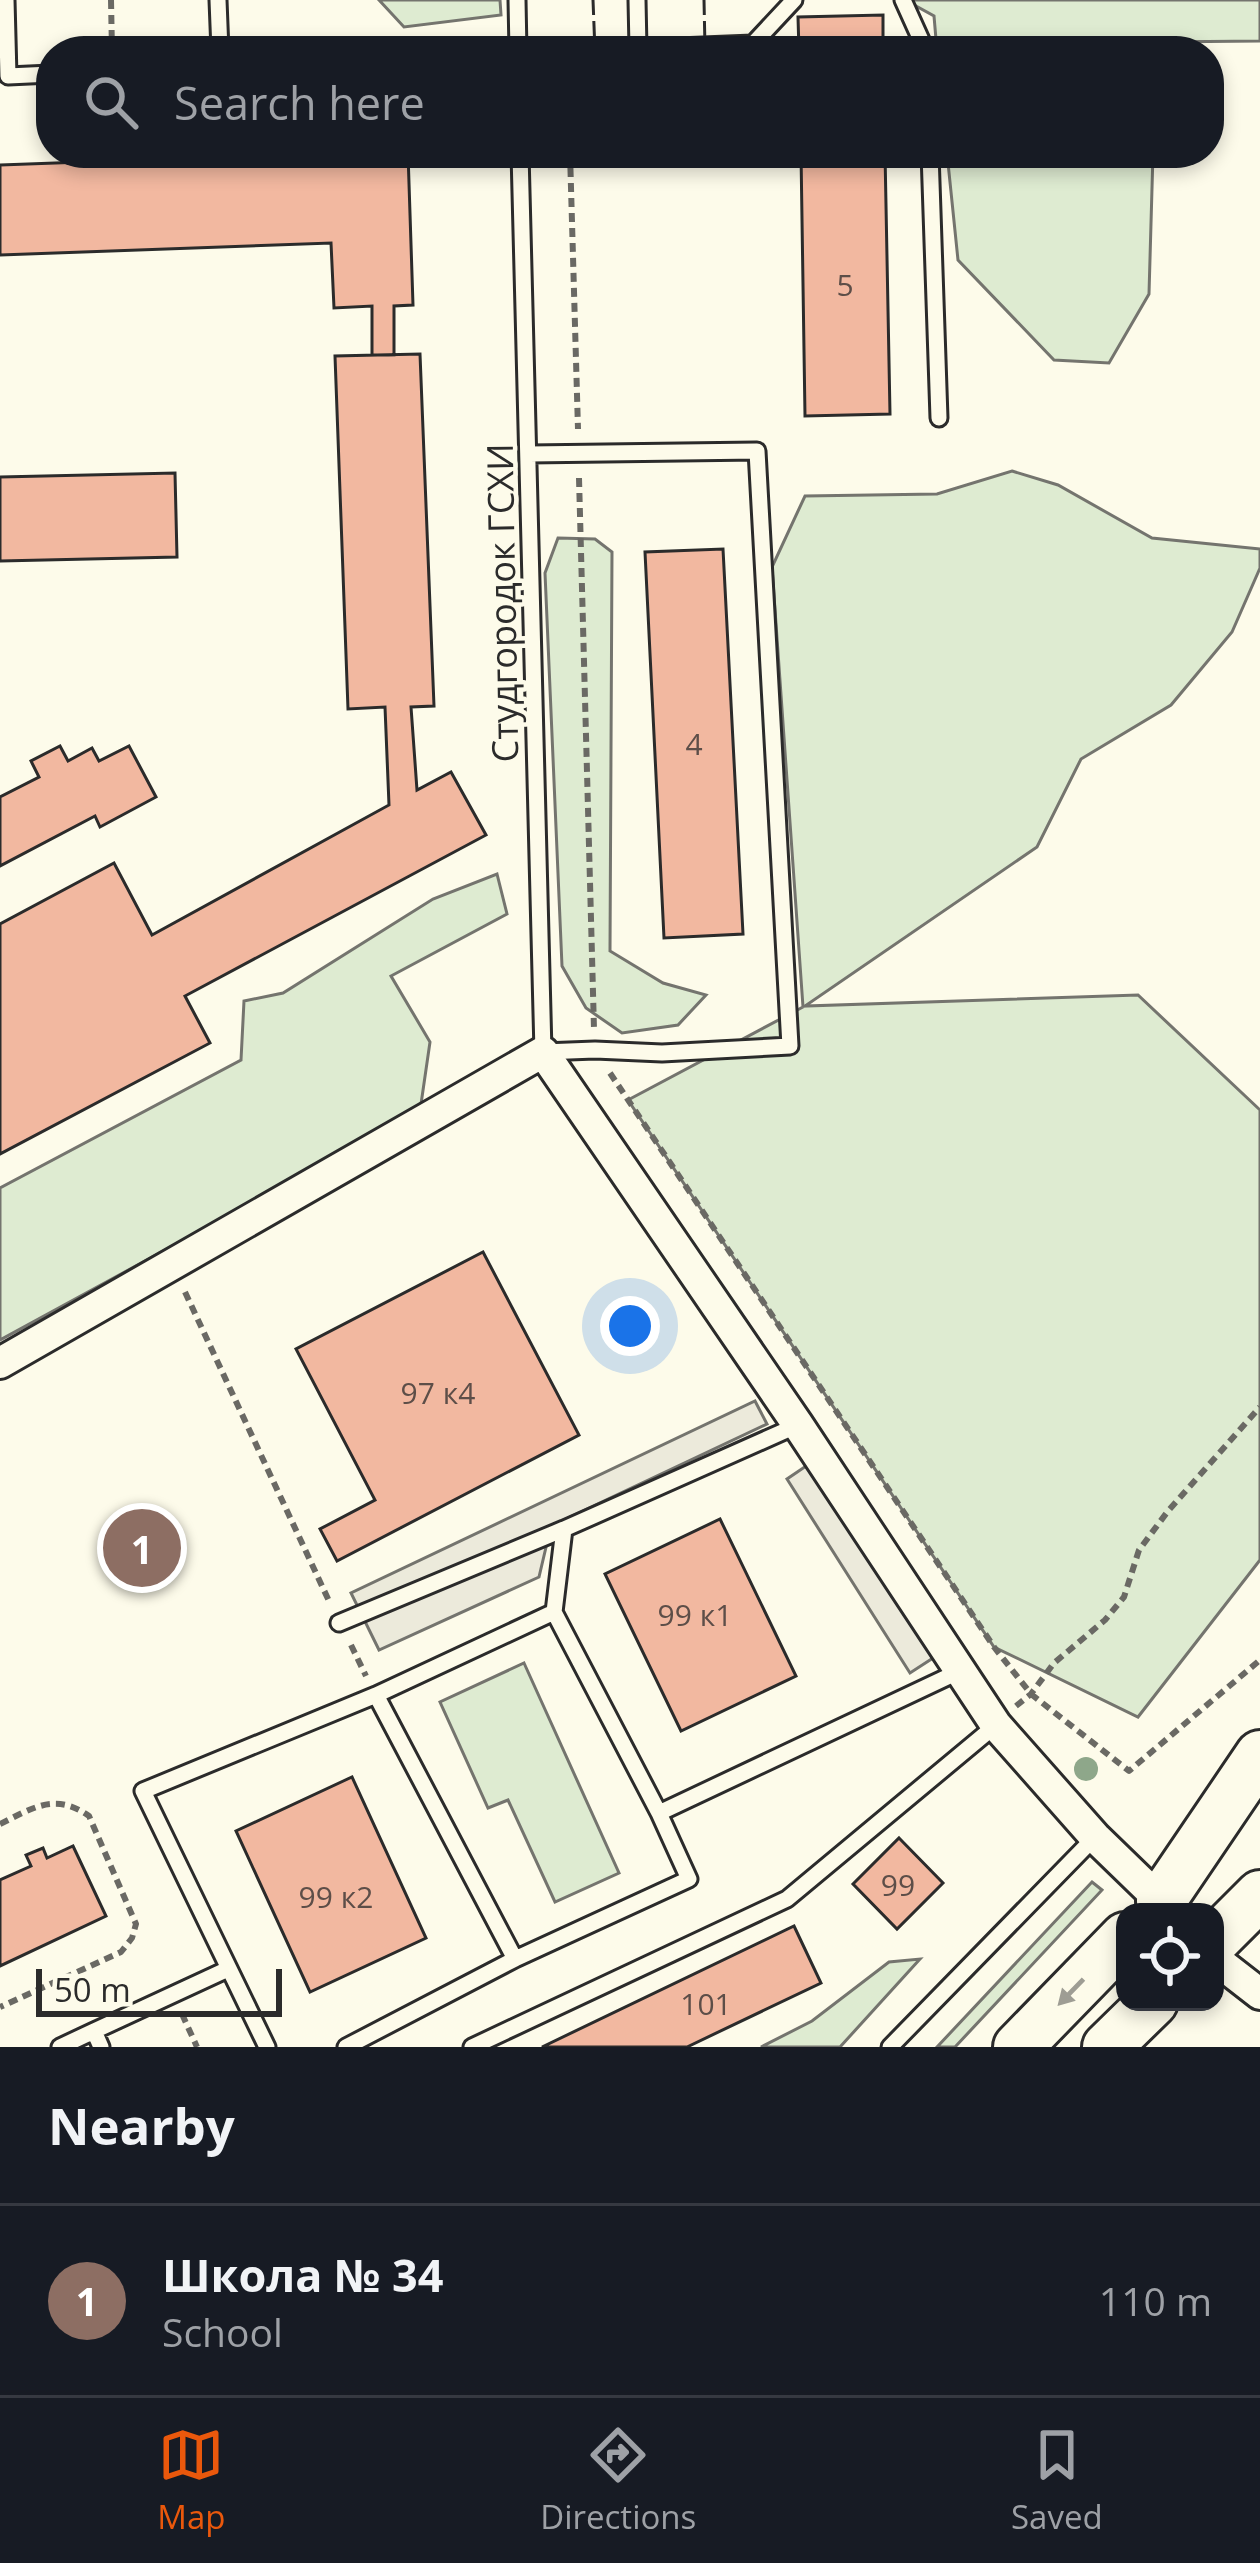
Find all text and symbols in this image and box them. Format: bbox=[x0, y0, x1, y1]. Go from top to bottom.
search box bbox=[36, 36, 1224, 168]
icon: search bbox=[78, 69, 144, 135]
text: Search here bbox=[174, 72, 425, 133]
house number: 5 bbox=[836, 264, 854, 305]
street label: Студгородок ГСХИ bbox=[475, 443, 529, 763]
house number: 4 bbox=[685, 723, 703, 764]
your location bbox=[600, 1296, 660, 1356]
house number: 97 к4 bbox=[401, 1372, 475, 1413]
pin: 1 bbox=[103, 1503, 181, 1593]
house number: 99 к1 bbox=[658, 1594, 732, 1635]
house number: 99 bbox=[881, 1864, 915, 1905]
house number: 99 к2 bbox=[299, 1876, 373, 1917]
map controls bbox=[1116, 1903, 1224, 2011]
button: locate bbox=[1116, 1903, 1224, 2011]
scale bar bbox=[36, 1963, 282, 2016]
text: 50 m bbox=[54, 1967, 131, 2012]
one-way arrow bbox=[1058, 1977, 1086, 2006]
house number: 101 bbox=[680, 1983, 732, 2024]
text: Nearby bbox=[48, 2090, 235, 2160]
text: Школа № 34 bbox=[162, 2244, 444, 2305]
text: 1 bbox=[76, 2274, 98, 2327]
text: 110 m bbox=[1099, 2274, 1212, 2327]
text: School bbox=[162, 2305, 283, 2358]
tab: Map bbox=[157, 2422, 226, 2539]
tab: Directions bbox=[540, 2422, 696, 2539]
tab: Saved bbox=[1011, 2422, 1103, 2539]

